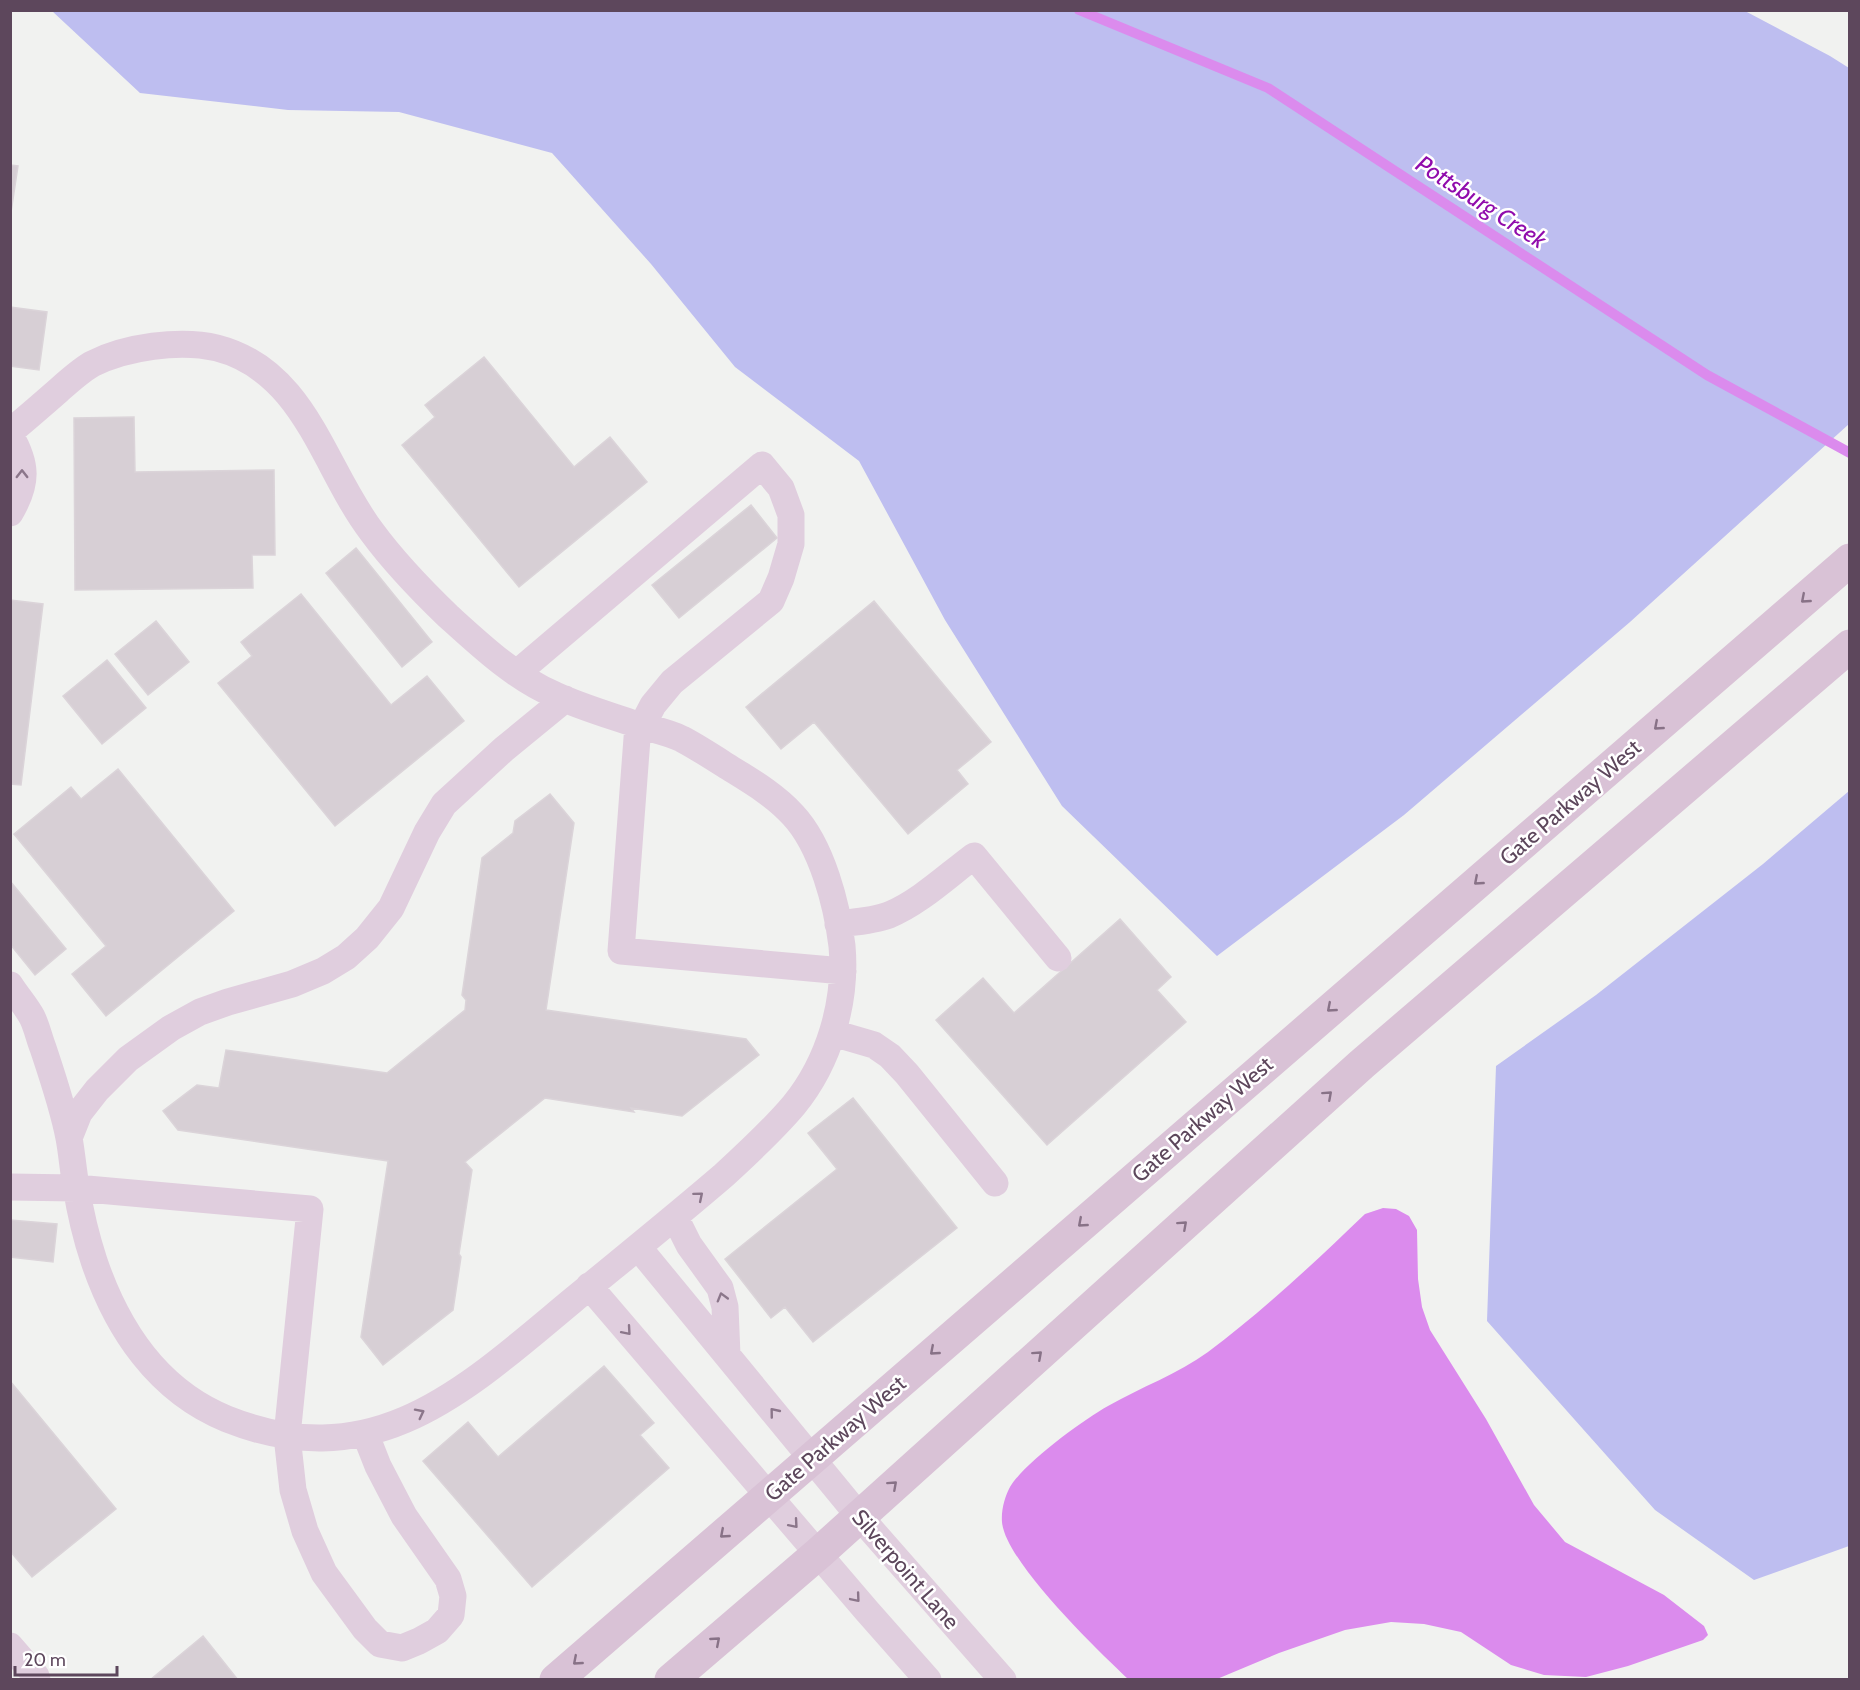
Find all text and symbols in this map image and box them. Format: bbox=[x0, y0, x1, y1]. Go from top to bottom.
water label: Pottsburg Creek bbox=[1411, 149, 1552, 255]
one-way arrow bbox=[16, 469, 28, 478]
one-way arrow bbox=[1801, 591, 1812, 602]
one-way arrow bbox=[1654, 719, 1665, 730]
street label: Gate Parkway West bbox=[1494, 733, 1647, 871]
one-way arrow bbox=[1474, 874, 1485, 885]
one-way arrow bbox=[1327, 1001, 1338, 1012]
street label: Gate Parkway West bbox=[1126, 1050, 1279, 1188]
one-way arrow bbox=[1322, 1091, 1332, 1102]
one-way arrow bbox=[692, 1192, 703, 1203]
one-way arrow bbox=[1078, 1216, 1089, 1227]
one-way arrow bbox=[1176, 1221, 1187, 1232]
one-way arrow bbox=[717, 1292, 729, 1303]
one-way arrow bbox=[620, 1324, 631, 1335]
one-way arrow bbox=[930, 1343, 941, 1354]
one-way arrow bbox=[1031, 1351, 1042, 1362]
street label: Gate Parkway West bbox=[759, 1369, 912, 1507]
one-way arrow bbox=[413, 1408, 424, 1420]
one-way arrow bbox=[770, 1408, 781, 1419]
one-way arrow bbox=[886, 1481, 897, 1492]
street label: Silverpoint Lane bbox=[846, 1504, 965, 1635]
one-way arrow bbox=[787, 1517, 798, 1528]
one-way arrow bbox=[720, 1526, 731, 1537]
one-way arrow bbox=[849, 1592, 860, 1603]
one-way arrow bbox=[709, 1638, 720, 1649]
scale bar bbox=[15, 1639, 117, 1677]
text: 20 m bbox=[24, 1649, 66, 1671]
one-way arrow bbox=[573, 1654, 584, 1665]

